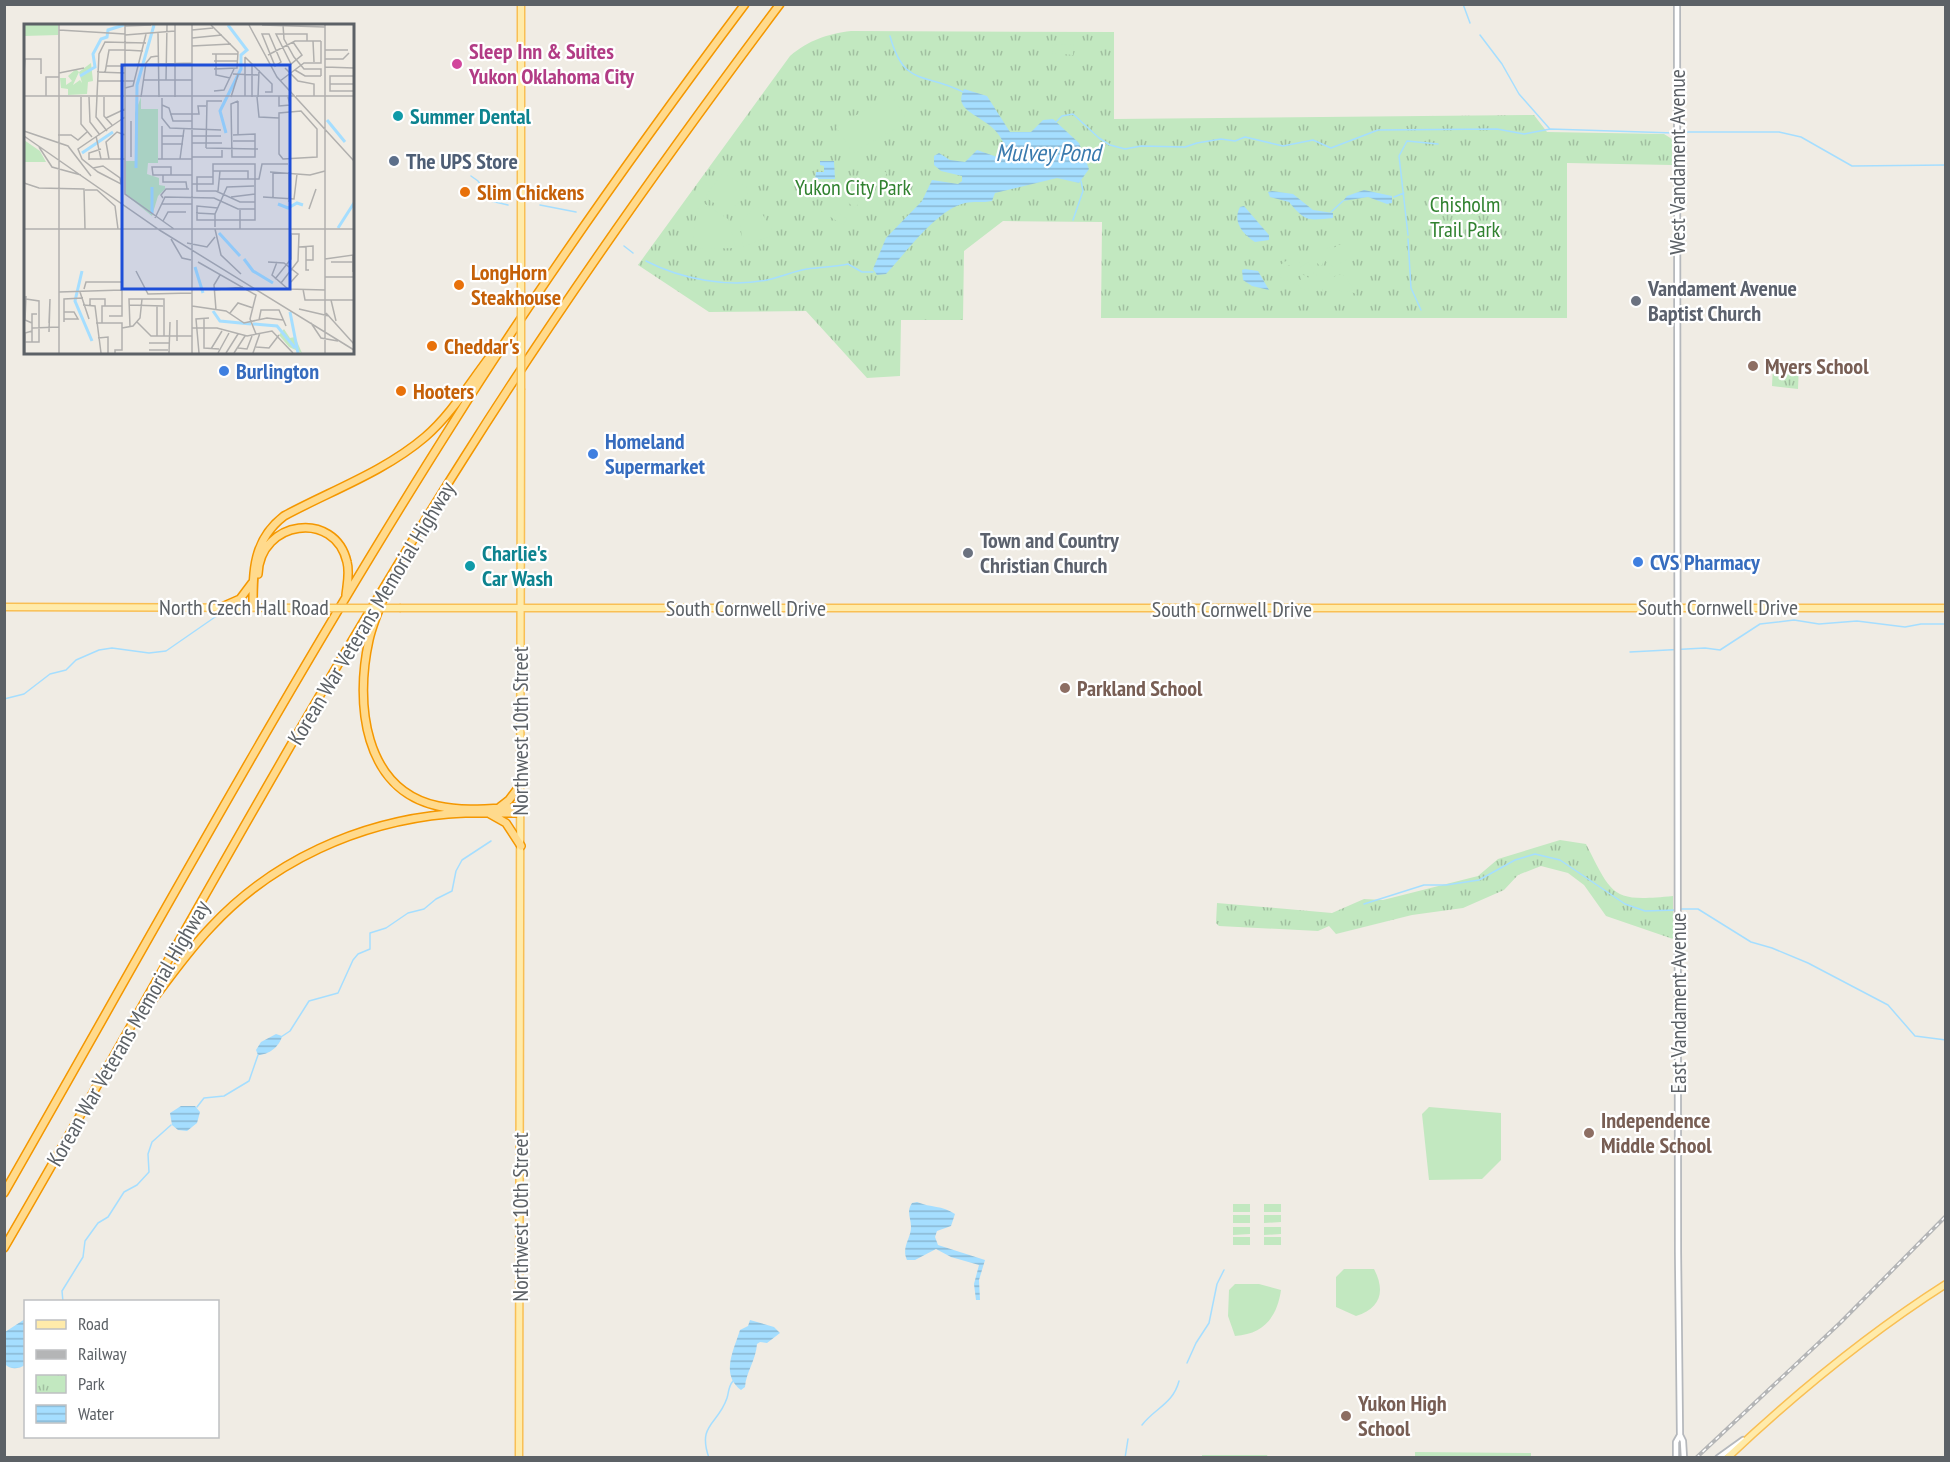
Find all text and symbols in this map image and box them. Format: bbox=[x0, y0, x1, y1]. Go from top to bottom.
inset map bbox=[24, 24, 354, 354]
place label: Sleep Inn & Suites Yukon Oklahoma City bbox=[468, 37, 635, 90]
marker: Sleep Inn & Suites Yukon Oklahoma City bbox=[450, 57, 464, 71]
street label: West Vandament Avenue bbox=[1663, 69, 1691, 255]
place label: Summer Dental bbox=[410, 102, 532, 130]
marker: Summer Dental bbox=[391, 109, 405, 123]
water label: Mulvey Pond bbox=[996, 137, 1104, 168]
place label: The UPS Store bbox=[406, 147, 518, 175]
marker: The UPS Store bbox=[387, 154, 401, 168]
park label: Yukon City Park bbox=[795, 173, 912, 201]
place label: Slim Chickens bbox=[477, 178, 585, 206]
marker: Slim Chickens bbox=[458, 185, 472, 199]
park label: Chisholm Trail Park bbox=[1430, 190, 1500, 243]
place label: LongHorn Steakhouse bbox=[471, 258, 561, 311]
place label: Vandament Avenue Baptist Church bbox=[1647, 274, 1797, 327]
marker: LongHorn Steakhouse bbox=[452, 278, 466, 292]
marker: Vandament Avenue Baptist Church bbox=[1629, 294, 1643, 308]
place label: Cheddar's bbox=[444, 332, 520, 360]
marker: Cheddar's bbox=[425, 339, 439, 353]
place label: Myers School bbox=[1765, 352, 1869, 380]
place label: Burlington bbox=[236, 357, 319, 385]
marker: Myers School bbox=[1746, 359, 1760, 373]
marker: Burlington bbox=[217, 364, 231, 378]
place label: Hooters bbox=[413, 377, 475, 405]
marker: Hooters bbox=[394, 384, 408, 398]
place label: Homeland Supermarket bbox=[605, 427, 706, 480]
marker: Homeland Supermarket bbox=[586, 447, 600, 461]
street label: Korean War Veterans Memorial Highway bbox=[281, 476, 461, 750]
place label: Town and Country Christian Church bbox=[980, 526, 1120, 579]
place label: Charlie's Car Wash bbox=[482, 539, 553, 592]
marker: Town and Country Christian Church bbox=[961, 546, 975, 560]
place label: CVS Pharmacy bbox=[1650, 548, 1761, 576]
marker: CVS Pharmacy bbox=[1631, 555, 1645, 569]
marker: Charlie's Car Wash bbox=[463, 559, 477, 573]
street label: North Czech Hall Road bbox=[159, 593, 329, 621]
street label: South Cornwell Drive bbox=[1638, 593, 1798, 621]
street label: South Cornwell Drive bbox=[666, 594, 826, 622]
street label: South Cornwell Drive bbox=[1152, 595, 1312, 623]
street label: Northwest 10th Street bbox=[506, 646, 534, 816]
place label: Parkland School bbox=[1077, 674, 1203, 702]
marker: Parkland School bbox=[1058, 681, 1072, 695]
street label: Korean War Veterans Memorial Highway bbox=[40, 895, 216, 1171]
street label: East Vandament Avenue bbox=[1664, 913, 1692, 1093]
place label: Independence Middle School bbox=[1601, 1106, 1712, 1159]
marker: Independence Middle School bbox=[1582, 1126, 1596, 1140]
street label: Northwest 10th Street bbox=[506, 1132, 534, 1302]
legend bbox=[24, 1300, 219, 1438]
text: Road bbox=[78, 1312, 109, 1335]
text: Railway bbox=[78, 1342, 127, 1365]
text: Park bbox=[78, 1372, 105, 1395]
place label: Yukon High School bbox=[1357, 1389, 1447, 1442]
text: Water bbox=[78, 1402, 114, 1425]
marker: Yukon High School bbox=[1339, 1409, 1353, 1423]

